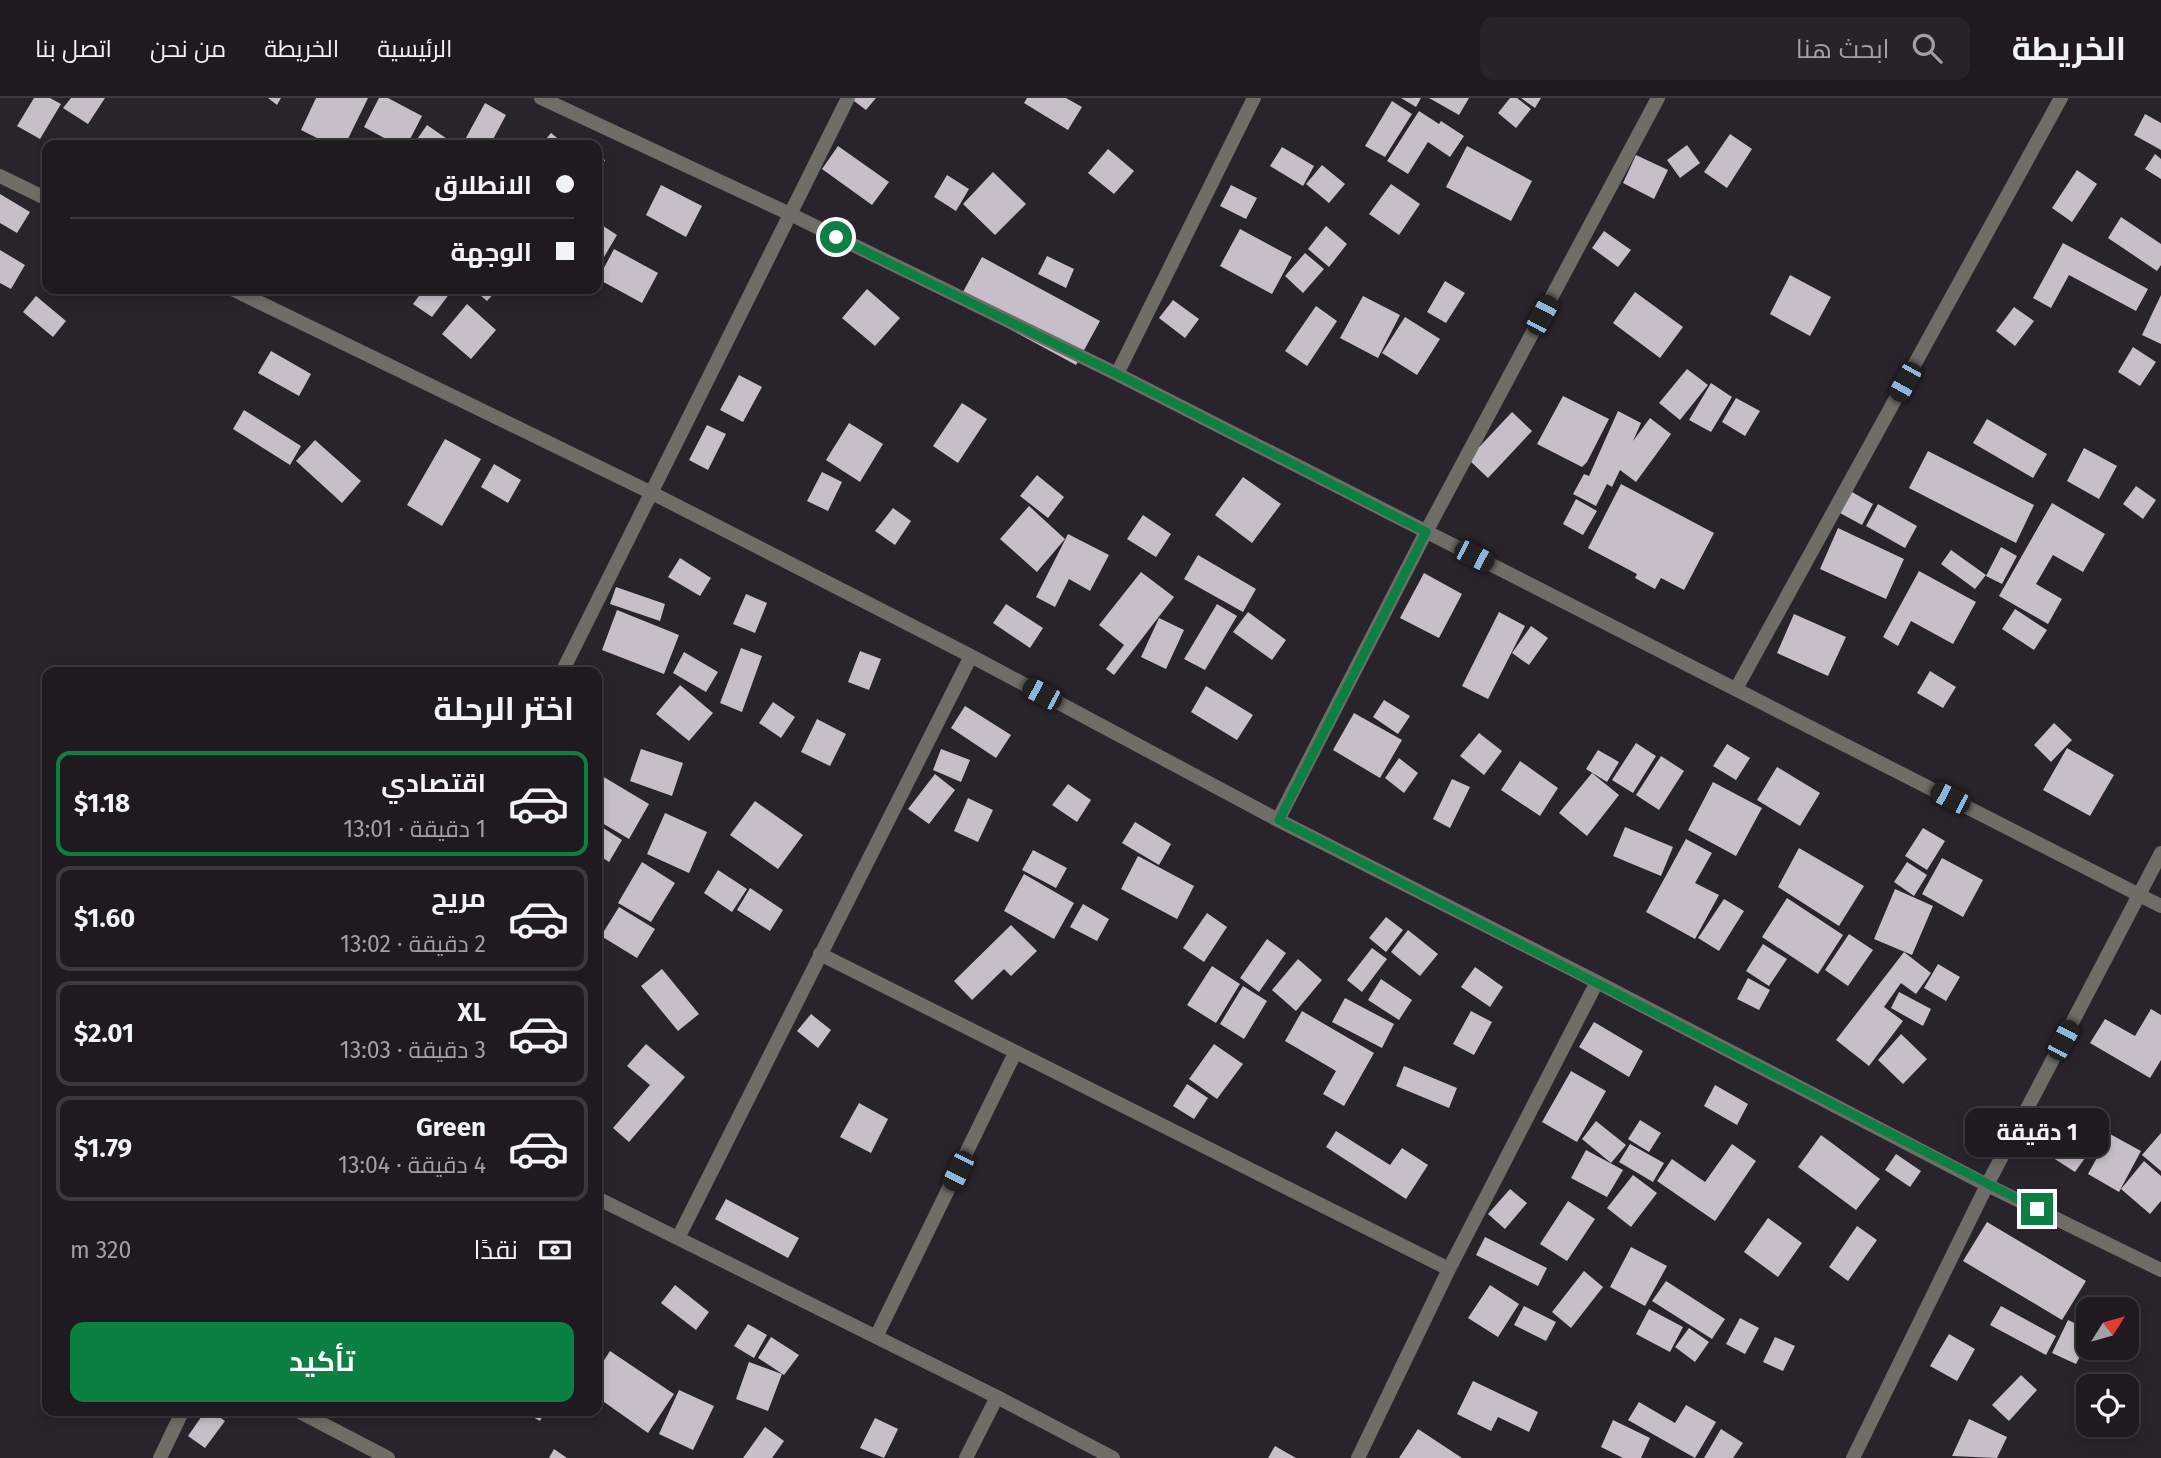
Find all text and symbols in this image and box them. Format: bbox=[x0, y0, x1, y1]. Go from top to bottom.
search box bbox=[1480, 17, 1970, 80]
icon: search bbox=[1908, 29, 1946, 67]
text: الخريطة bbox=[2012, 29, 2126, 69]
text: ابحث هنا bbox=[1796, 34, 1890, 65]
text: اتصل بنا bbox=[35, 35, 112, 63]
text: من نحن bbox=[150, 35, 226, 63]
text: الخريطة bbox=[264, 35, 339, 63]
text: الرئيسية bbox=[377, 35, 452, 63]
text: الانطلاق bbox=[434, 170, 532, 201]
route start bbox=[820, 221, 852, 253]
text: الوجهة bbox=[451, 237, 532, 268]
car bbox=[1523, 292, 1562, 338]
car bbox=[1886, 359, 1925, 405]
car bbox=[1451, 537, 1498, 575]
car bbox=[1019, 675, 1066, 713]
text: اختر الرحلة bbox=[433, 690, 574, 728]
text: اقتصادي bbox=[381, 768, 486, 799]
icon: car bbox=[507, 772, 570, 835]
car bbox=[1927, 779, 1974, 817]
text: $1.18 bbox=[74, 788, 130, 819]
text: 1 دقيقة · 13:01 bbox=[343, 815, 486, 843]
text: مريح bbox=[431, 883, 486, 914]
icon: car bbox=[507, 887, 570, 950]
text: $1.60 bbox=[74, 903, 135, 934]
text: 2 دقيقة · 13:02 bbox=[340, 930, 486, 958]
text: XL bbox=[458, 997, 486, 1028]
icon: car bbox=[507, 1002, 570, 1065]
car bbox=[2044, 1017, 2083, 1063]
text: $2.01 bbox=[74, 1018, 134, 1049]
text: 3 دقيقة · 13:03 bbox=[340, 1036, 486, 1064]
callout: 1 دقيقة bbox=[1965, 1108, 2109, 1156]
text: Green bbox=[416, 1112, 486, 1143]
icon: car bbox=[507, 1117, 570, 1180]
text: 1 دقيقة bbox=[1996, 1118, 2078, 1146]
text: $1.79 bbox=[74, 1133, 132, 1164]
car bbox=[940, 1148, 977, 1194]
text: 4 دقيقة · 13:04 bbox=[338, 1151, 486, 1179]
route end bbox=[2021, 1193, 2053, 1225]
icon: cash bbox=[536, 1231, 574, 1269]
text: نقدًا bbox=[474, 1235, 518, 1266]
text: 320 m bbox=[70, 1236, 131, 1264]
north arrow bbox=[2076, 1297, 2138, 1360]
map controls bbox=[2076, 1297, 2139, 1437]
button: تأكيد bbox=[70, 1322, 574, 1402]
button: locate bbox=[2076, 1374, 2139, 1437]

